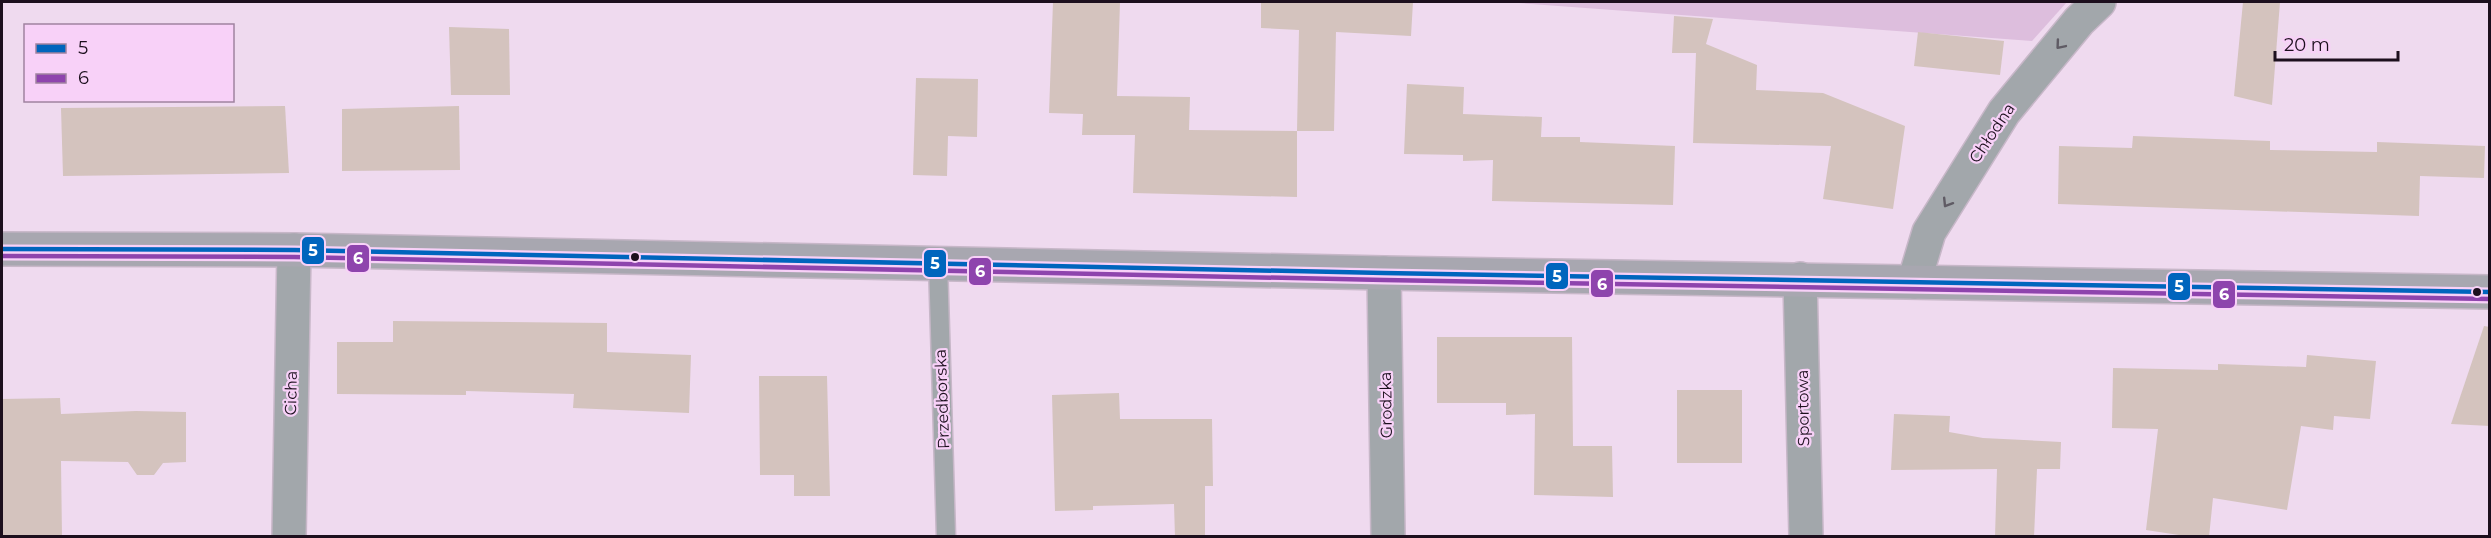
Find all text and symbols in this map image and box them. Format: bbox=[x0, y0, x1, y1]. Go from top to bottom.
legend bbox=[24, 24, 234, 102]
scale bar bbox=[2275, 24, 2398, 62]
text: 20 m bbox=[2284, 34, 2330, 56]
text: 5 bbox=[78, 37, 88, 59]
one-way arrow bbox=[2056, 38, 2067, 49]
text: 6 bbox=[78, 67, 89, 89]
street label: Chłodna bbox=[1965, 100, 2019, 166]
one-way arrow bbox=[1942, 197, 1954, 207]
line badge: 5 bbox=[301, 236, 325, 265]
text: 5 bbox=[308, 241, 318, 260]
line badge: 6 bbox=[346, 244, 370, 273]
text: 6 bbox=[353, 249, 363, 268]
line badge: 5 bbox=[923, 249, 947, 278]
unlabelled marker bbox=[629, 251, 641, 263]
text: 5 bbox=[930, 254, 940, 273]
line badge: 6 bbox=[968, 257, 992, 286]
text: 6 bbox=[975, 262, 985, 281]
line badge: 5 bbox=[1545, 262, 1569, 290]
text: 5 bbox=[1552, 267, 1562, 286]
line badge: 6 bbox=[1590, 269, 1614, 298]
line badge: 5 bbox=[2167, 272, 2191, 301]
text: 6 bbox=[1597, 275, 1607, 294]
text: 5 bbox=[2174, 277, 2184, 296]
line badge: 6 bbox=[2212, 280, 2236, 309]
text: 6 bbox=[2219, 285, 2229, 304]
unlabelled marker bbox=[2471, 286, 2483, 298]
street label: Przedborska bbox=[931, 349, 953, 449]
street label: Cicha bbox=[281, 370, 301, 416]
street label: Sportowa bbox=[1793, 370, 1813, 446]
street label: Grodzka bbox=[1376, 372, 1396, 438]

